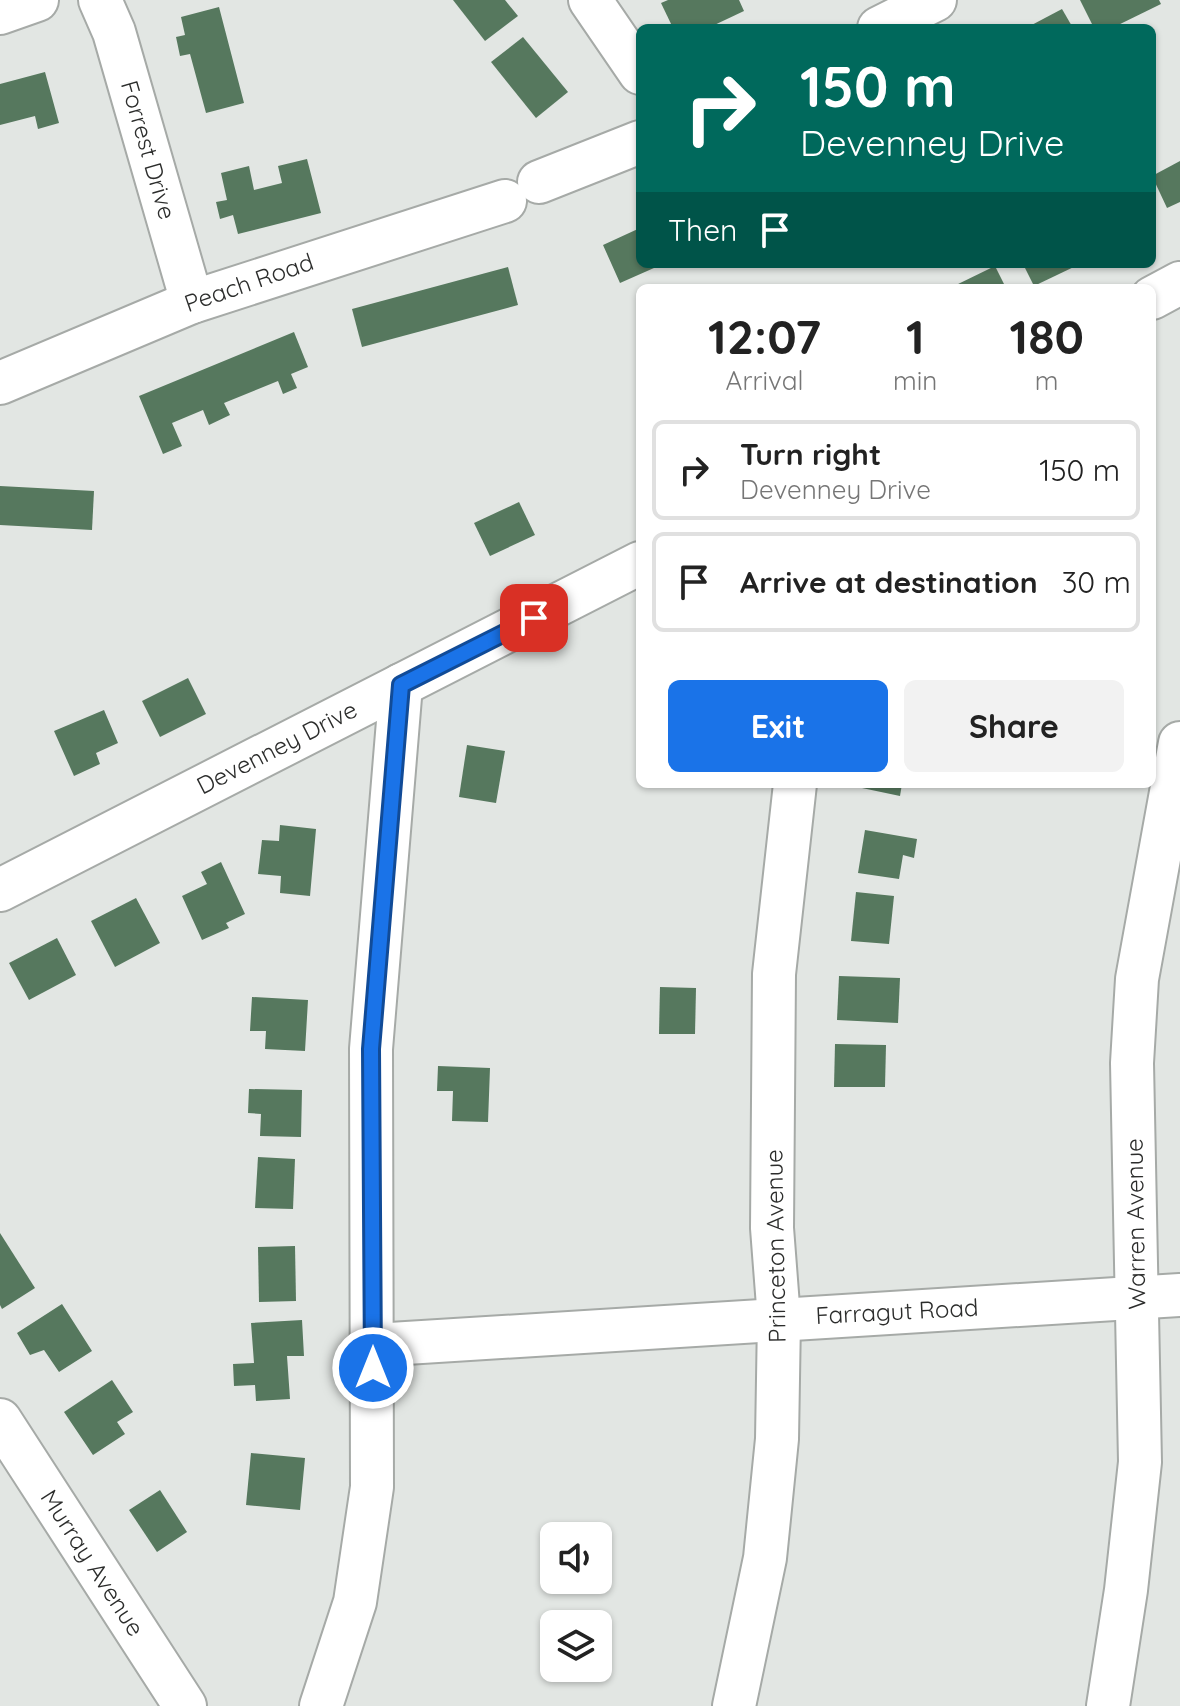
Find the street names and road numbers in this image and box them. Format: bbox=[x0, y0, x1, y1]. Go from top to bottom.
street label: Forrest Drive bbox=[115, 77, 183, 223]
street label: Peach Road bbox=[180, 246, 317, 318]
street label: Devenney Drive bbox=[191, 694, 362, 800]
street label: Warren Avenue bbox=[1119, 1138, 1151, 1310]
street label: Princeton Avenue bbox=[758, 1149, 792, 1343]
street label: Farragut Road bbox=[815, 1292, 979, 1330]
street label: Murray Avenue bbox=[34, 1484, 151, 1641]

